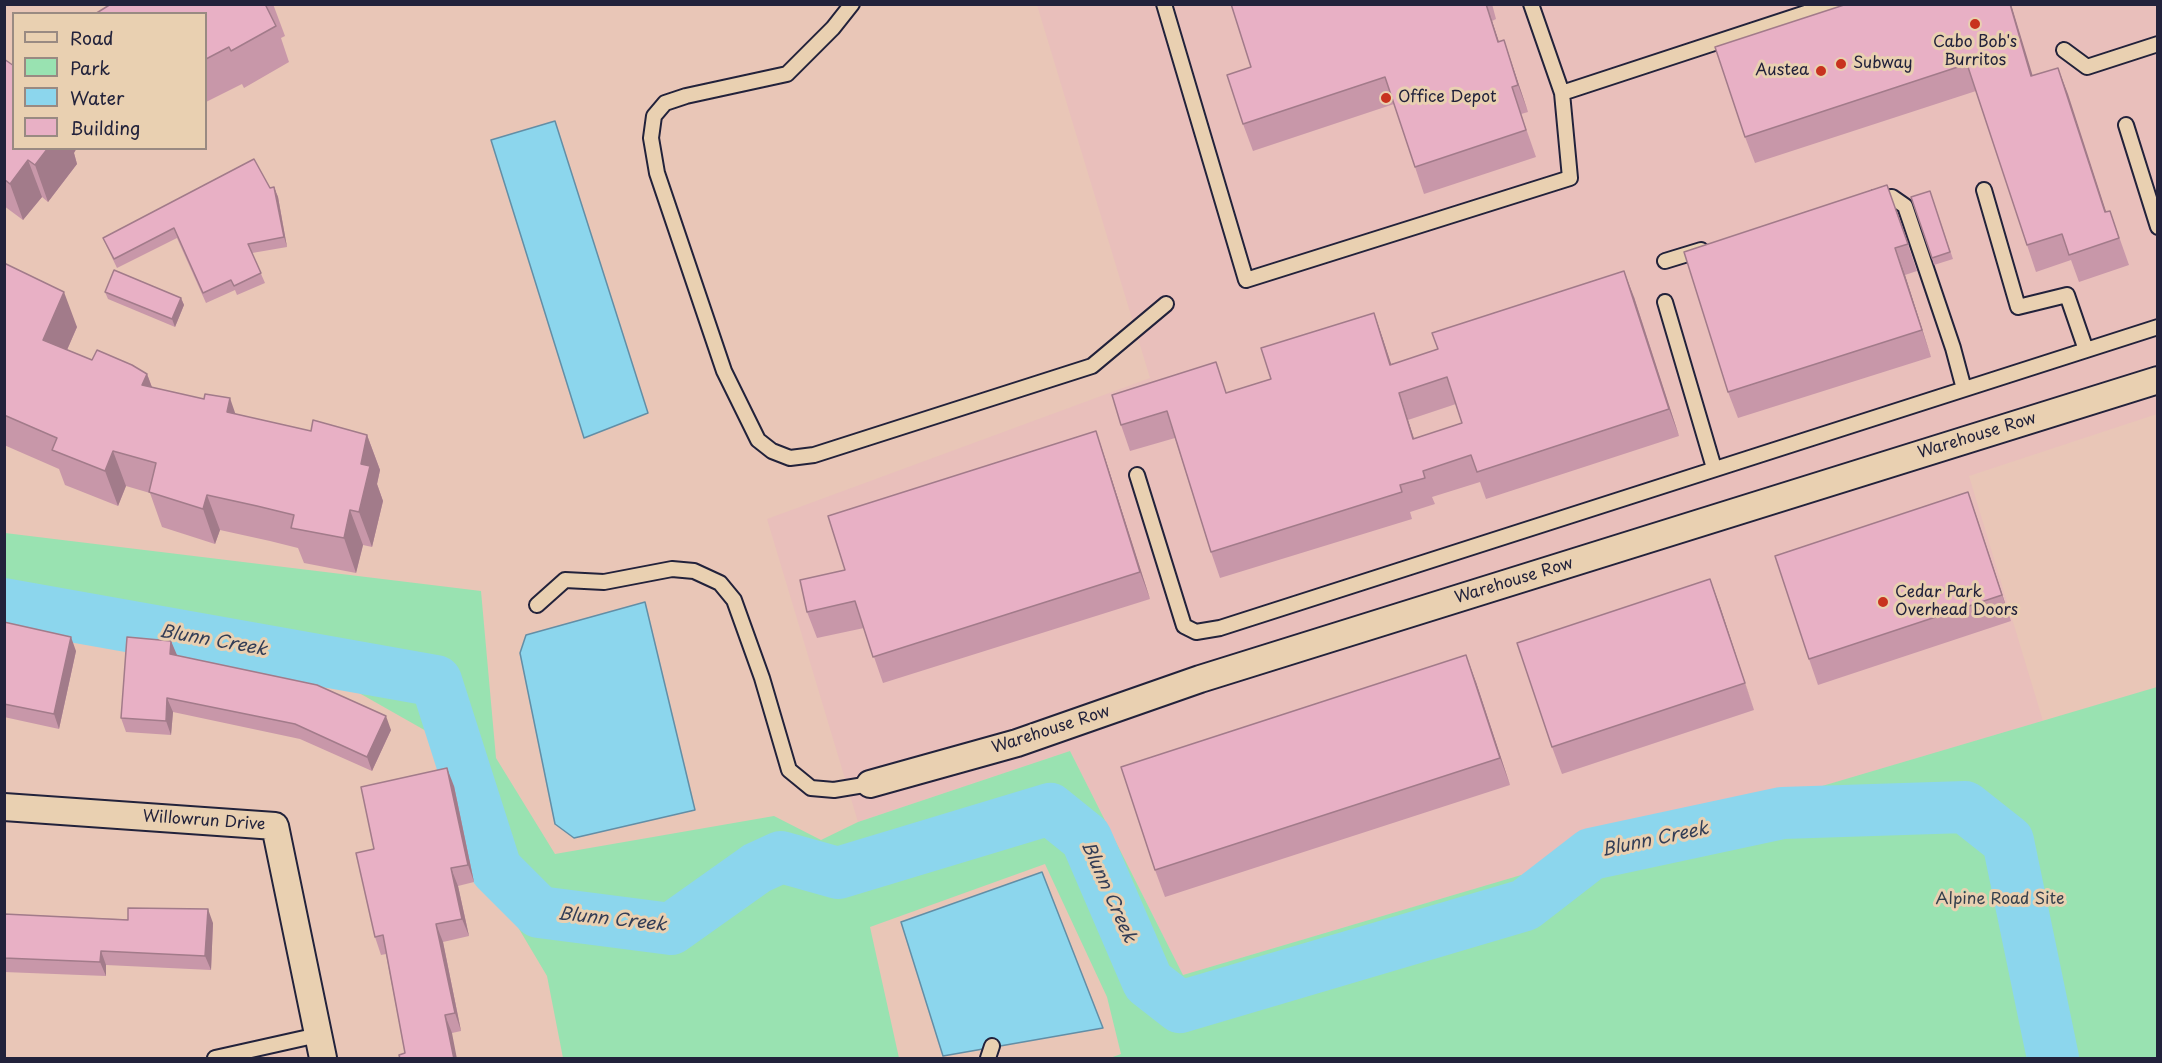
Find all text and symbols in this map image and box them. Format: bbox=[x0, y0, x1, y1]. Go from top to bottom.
legend bbox=[12, 12, 207, 150]
marker: Cabo Bob's Burritos bbox=[1968, 17, 1982, 31]
text: Road bbox=[70, 24, 114, 51]
place label: Cabo Bob's Burritos bbox=[1933, 33, 2017, 71]
text: Park bbox=[70, 54, 110, 81]
place label: Subway bbox=[1853, 54, 1912, 74]
marker: Subway bbox=[1834, 57, 1848, 71]
place label: Austea bbox=[1755, 61, 1809, 81]
marker: Austea bbox=[1814, 64, 1828, 78]
text: Water bbox=[70, 84, 124, 111]
place label: Office Depot bbox=[1398, 88, 1497, 108]
marker: Office Depot bbox=[1379, 91, 1393, 105]
text: Building bbox=[70, 114, 140, 141]
street label: Warehouse Row bbox=[1916, 409, 2038, 463]
street label: Warehouse Row bbox=[1453, 554, 1575, 608]
place label: Cedar Park Overhead Doors bbox=[1895, 583, 2018, 621]
marker: Cedar Park Overhead Doors bbox=[1876, 595, 1890, 609]
water label: Blunn Creek bbox=[158, 621, 268, 661]
street label: Warehouse Row bbox=[990, 702, 1112, 758]
street label: Willowrun Drive bbox=[142, 807, 266, 835]
water label: Blunn Creek bbox=[1600, 818, 1710, 862]
water label: Blunn Creek bbox=[1076, 838, 1140, 946]
park label: Alpine Road Site bbox=[1935, 890, 2065, 910]
water label: Blunn Creek bbox=[557, 904, 667, 936]

